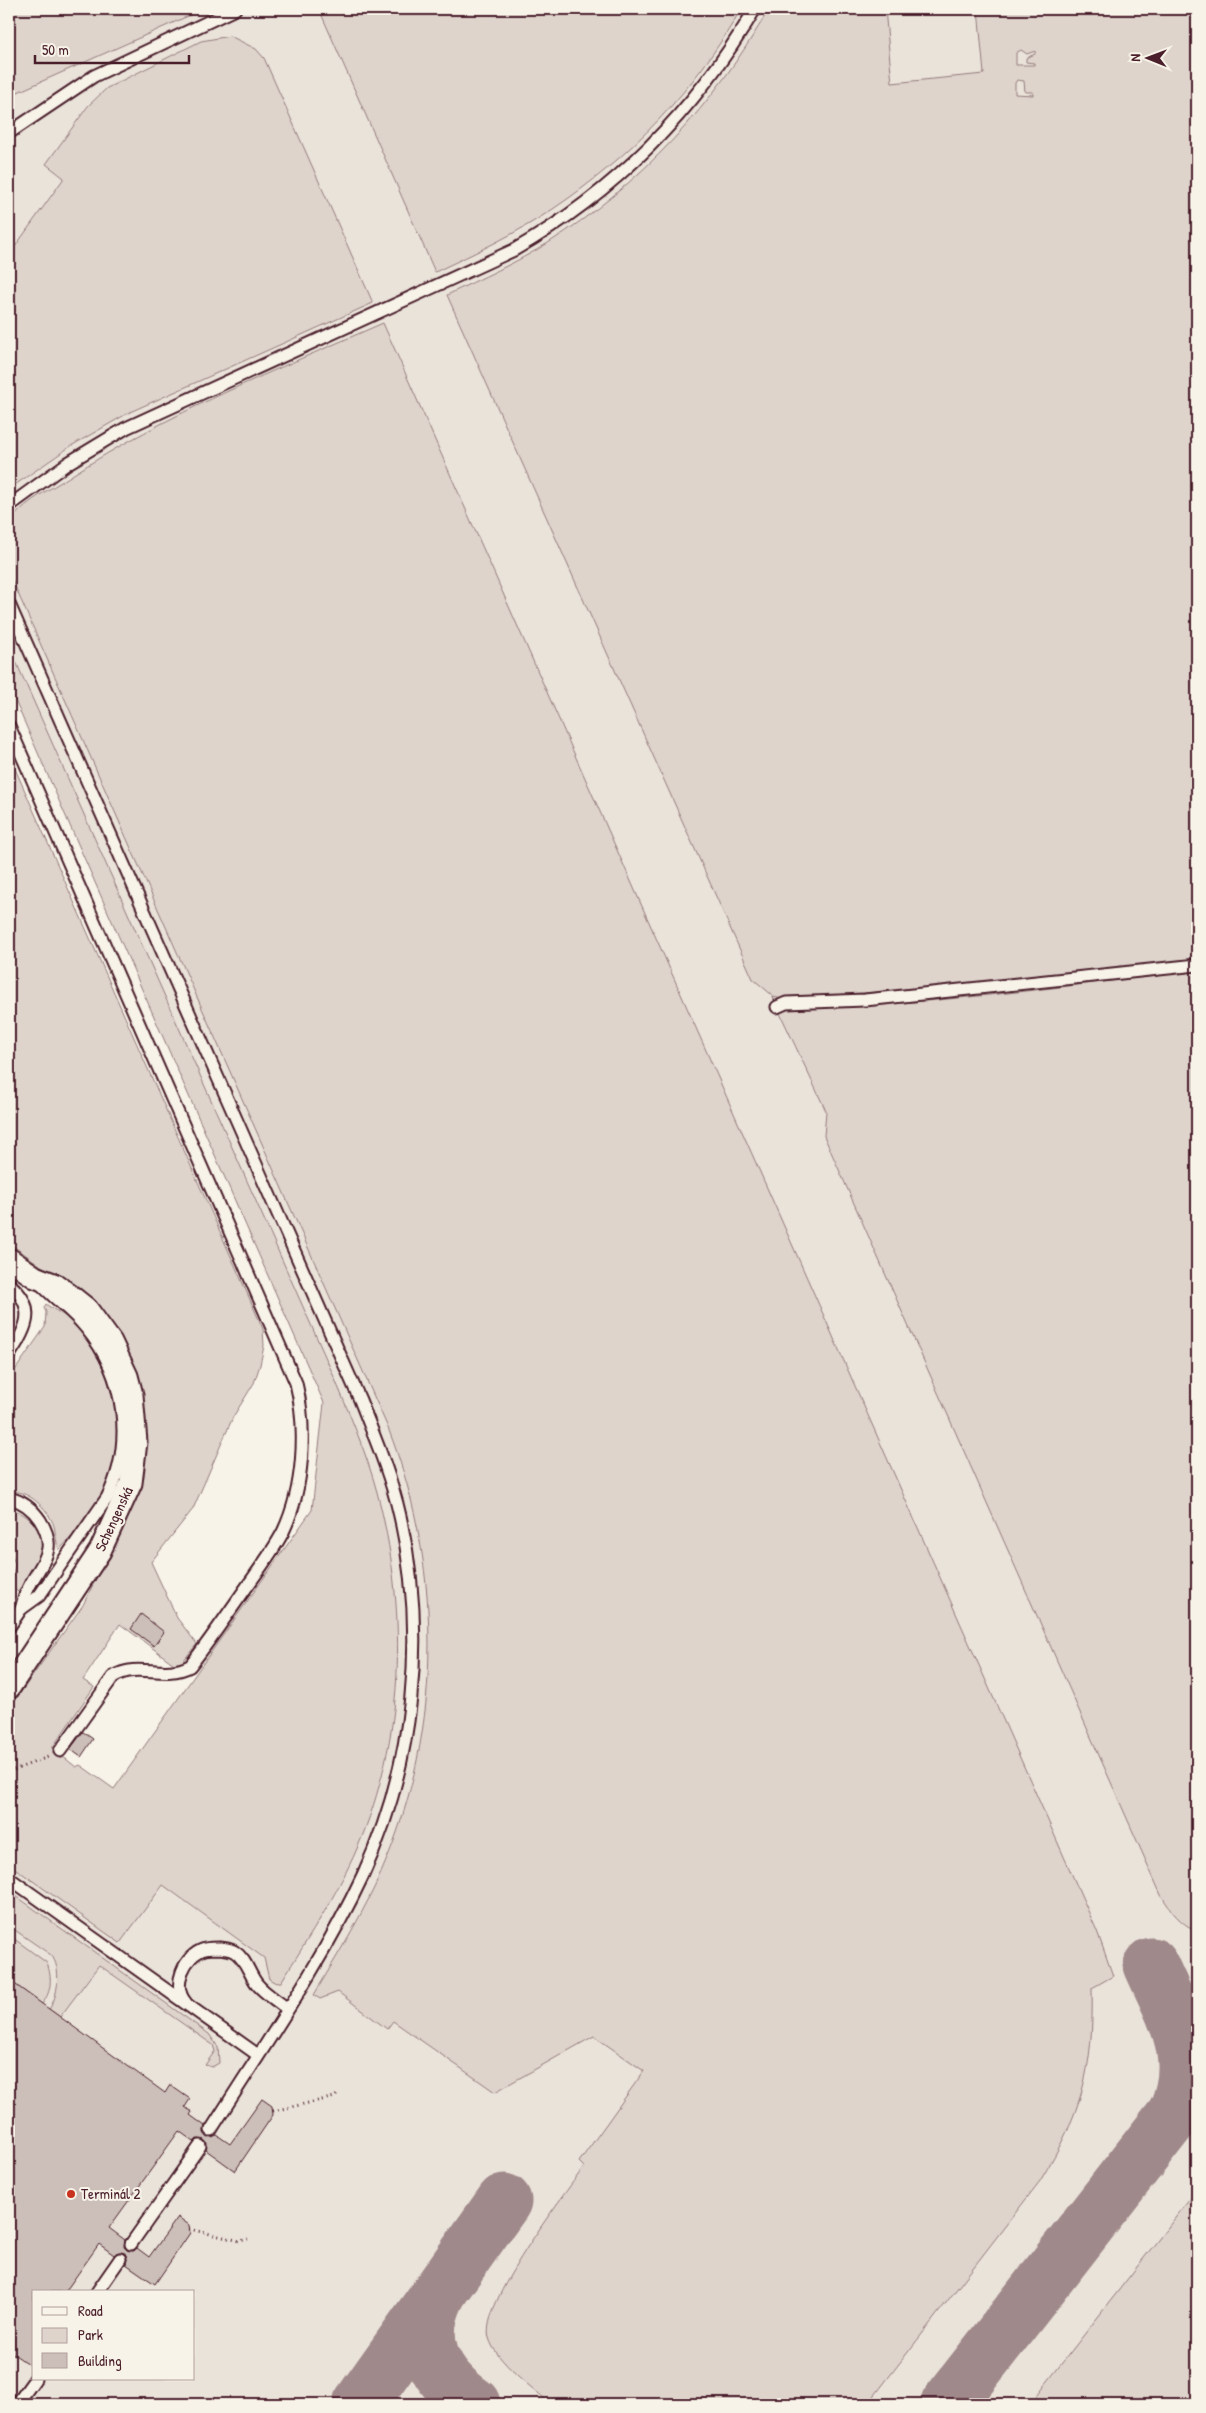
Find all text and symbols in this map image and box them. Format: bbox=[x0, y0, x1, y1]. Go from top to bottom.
scale bar bbox=[35, 32, 189, 64]
north arrow bbox=[1124, 32, 1174, 82]
text: 50 m bbox=[42, 39, 69, 60]
text: N bbox=[1125, 53, 1144, 62]
street label: Schengenská bbox=[89, 1483, 138, 1555]
place label: Terminál 2 bbox=[81, 2183, 140, 2204]
marker: Terminál 2 bbox=[65, 2188, 77, 2200]
legend bbox=[32, 2290, 195, 2380]
text: Road bbox=[78, 2300, 103, 2321]
text: Park bbox=[78, 2324, 103, 2345]
text: Building bbox=[78, 2350, 122, 2371]

